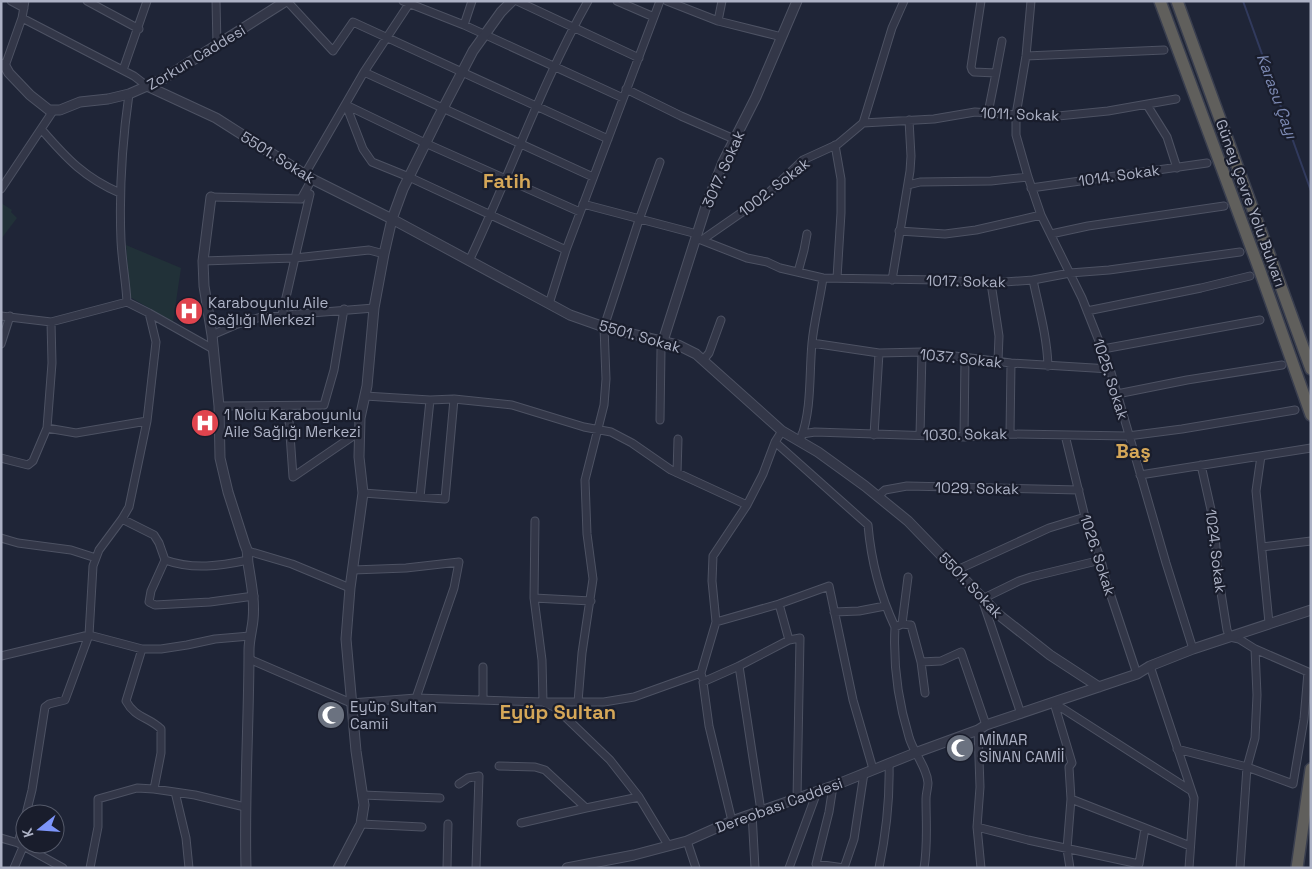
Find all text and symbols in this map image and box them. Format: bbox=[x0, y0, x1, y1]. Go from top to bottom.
street label: Zorkun Caddesi bbox=[143, 20, 249, 94]
water label: Karasu Çayı bbox=[1252, 51, 1302, 142]
street label: 1011. Sokak bbox=[980, 103, 1060, 125]
street label: Güney Çevre Yolu Bulvarı bbox=[1212, 117, 1290, 289]
street label: 5501. Sokak bbox=[237, 127, 319, 187]
street label: 3017. Sokak bbox=[698, 127, 748, 211]
street label: 1002. Sokak bbox=[735, 153, 813, 221]
street label: 1014. Sokak bbox=[1077, 160, 1161, 190]
district label: Fatih bbox=[483, 168, 531, 194]
street label: 1017. Sokak bbox=[926, 271, 1006, 291]
place label: Karaboyunlu Aile Sağlığı Merkezi bbox=[208, 293, 329, 329]
hospital icon: Karaboyunlu Aile Sağlığı Merkezi bbox=[174, 296, 204, 326]
street label: 5501. Sokak bbox=[597, 315, 683, 357]
street label: 1025. Sokak bbox=[1089, 336, 1133, 422]
street label: 1037. Sokak bbox=[919, 344, 1003, 372]
place label: 1 Nolu Karaboyunlu Aile Sağlığı Merkezi bbox=[224, 405, 361, 441]
hospital icon: 1 Nolu Karaboyunlu Aile Sağlığı Merkezi bbox=[190, 408, 220, 438]
street label: 1030. Sokak bbox=[923, 424, 1007, 444]
district label: Baş bbox=[1115, 438, 1151, 464]
street label: 1029. Sokak bbox=[935, 478, 1019, 498]
street label: 1024. Sokak bbox=[1201, 508, 1231, 594]
street label: 1026. Sokak bbox=[1076, 512, 1120, 598]
street label: 5501. Sokak bbox=[935, 548, 1007, 622]
place label: Eyüp Sultan Camii bbox=[350, 697, 437, 733]
district label: Eyüp Sultan bbox=[500, 699, 616, 725]
mosque icon: Eyüp Sultan Camii bbox=[316, 700, 346, 730]
place label: MİMAR SİNAN CAMİİ bbox=[979, 730, 1064, 766]
mosque icon: MİMAR SİNAN CAMİİ bbox=[945, 733, 975, 763]
street label: Dereobası Caddesi bbox=[713, 773, 845, 837]
north arrow bbox=[15, 804, 65, 854]
text: K bbox=[18, 826, 37, 840]

